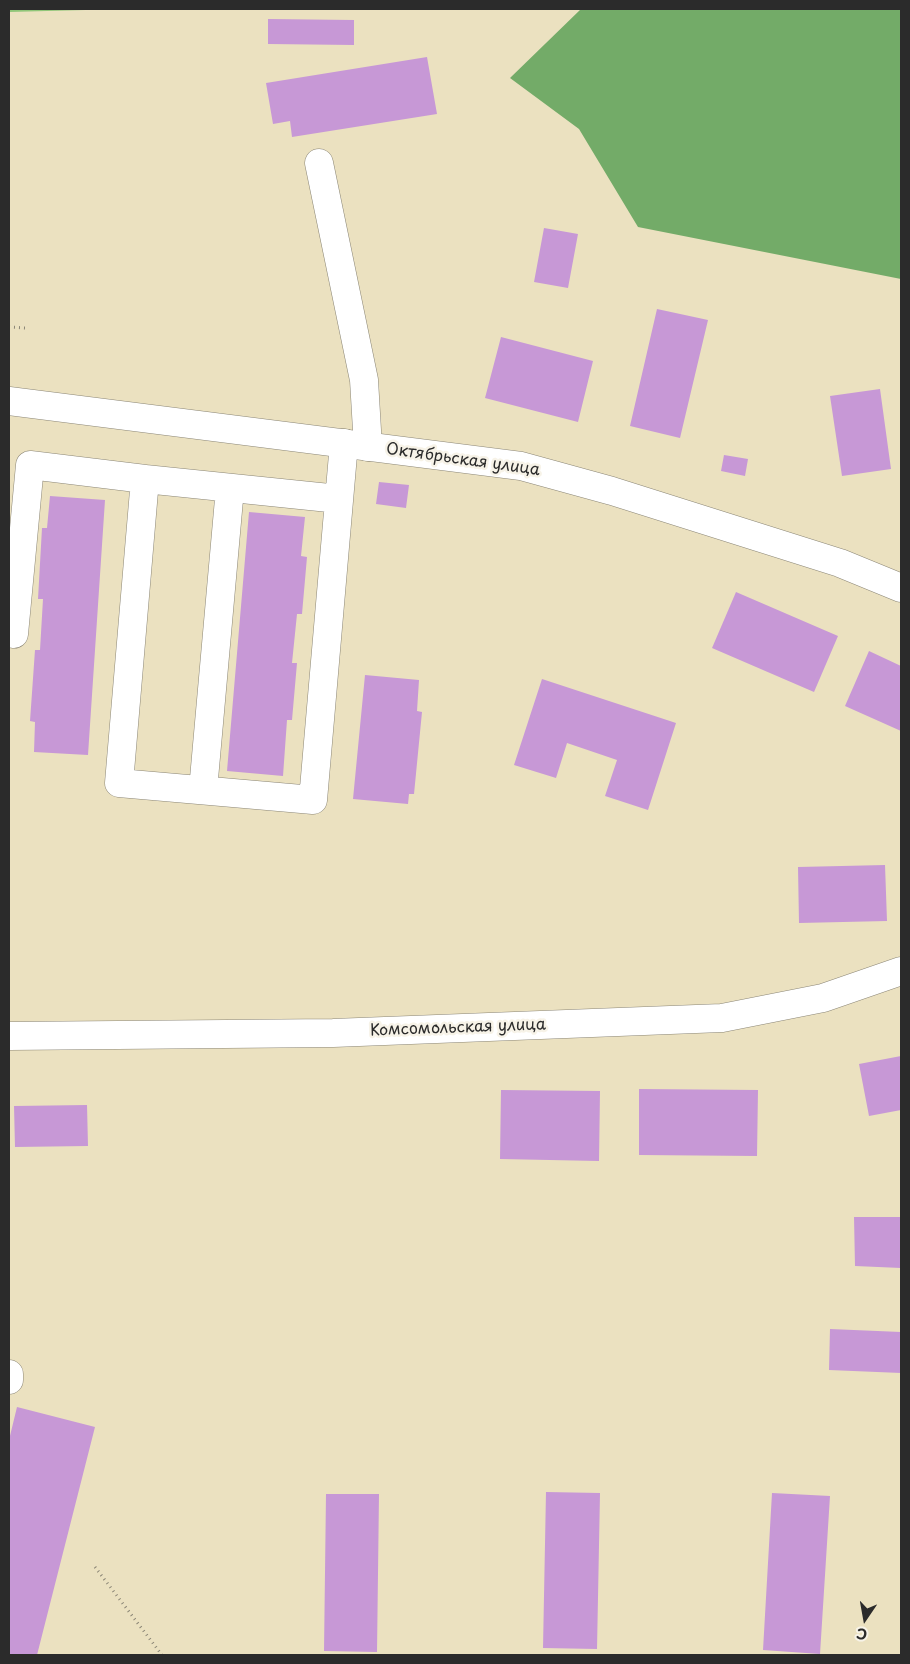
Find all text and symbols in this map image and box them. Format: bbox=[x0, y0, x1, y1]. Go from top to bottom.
street label: Октябрьская улица bbox=[385, 440, 541, 480]
street label: Комсомольская улица bbox=[370, 1015, 546, 1041]
north arrow bbox=[840, 1594, 890, 1644]
text: С bbox=[854, 1623, 869, 1646]

